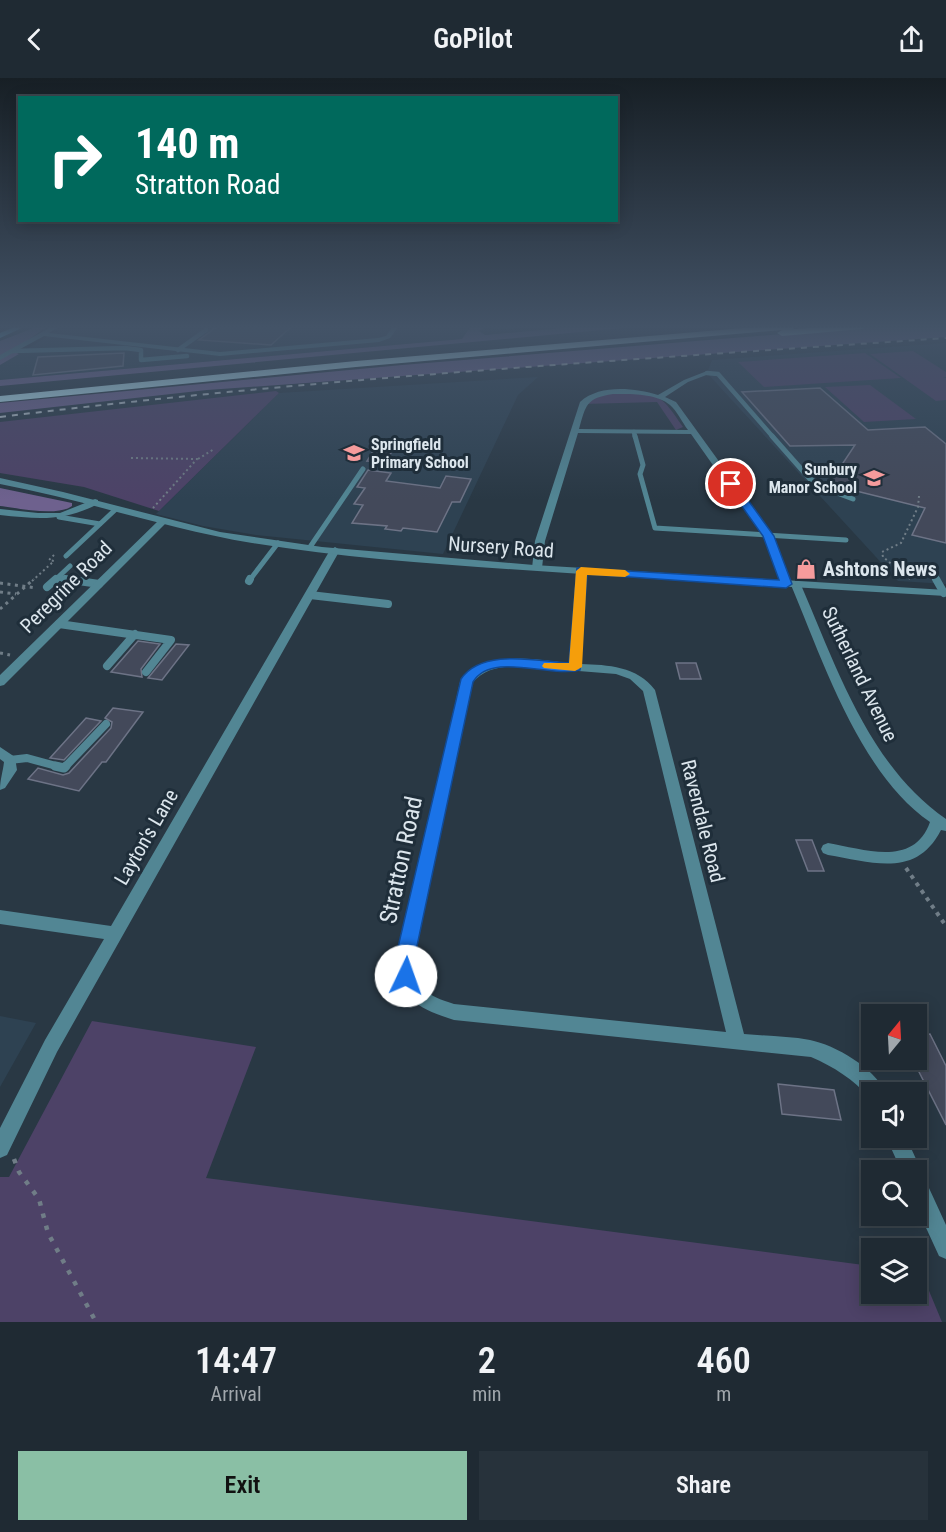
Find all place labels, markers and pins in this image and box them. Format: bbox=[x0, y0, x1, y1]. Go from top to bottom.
place label: Springfield Primary School bbox=[371, 435, 469, 472]
school or university icon: Springfield Primary School bbox=[342, 441, 366, 465]
pin bbox=[705, 458, 756, 509]
place label: Sunbury Manor School bbox=[769, 460, 857, 497]
school or university icon: Sunbury Manor School bbox=[862, 466, 886, 490]
shop icon: Ashtons News bbox=[794, 557, 818, 581]
place label: Ashtons News bbox=[823, 557, 937, 581]

